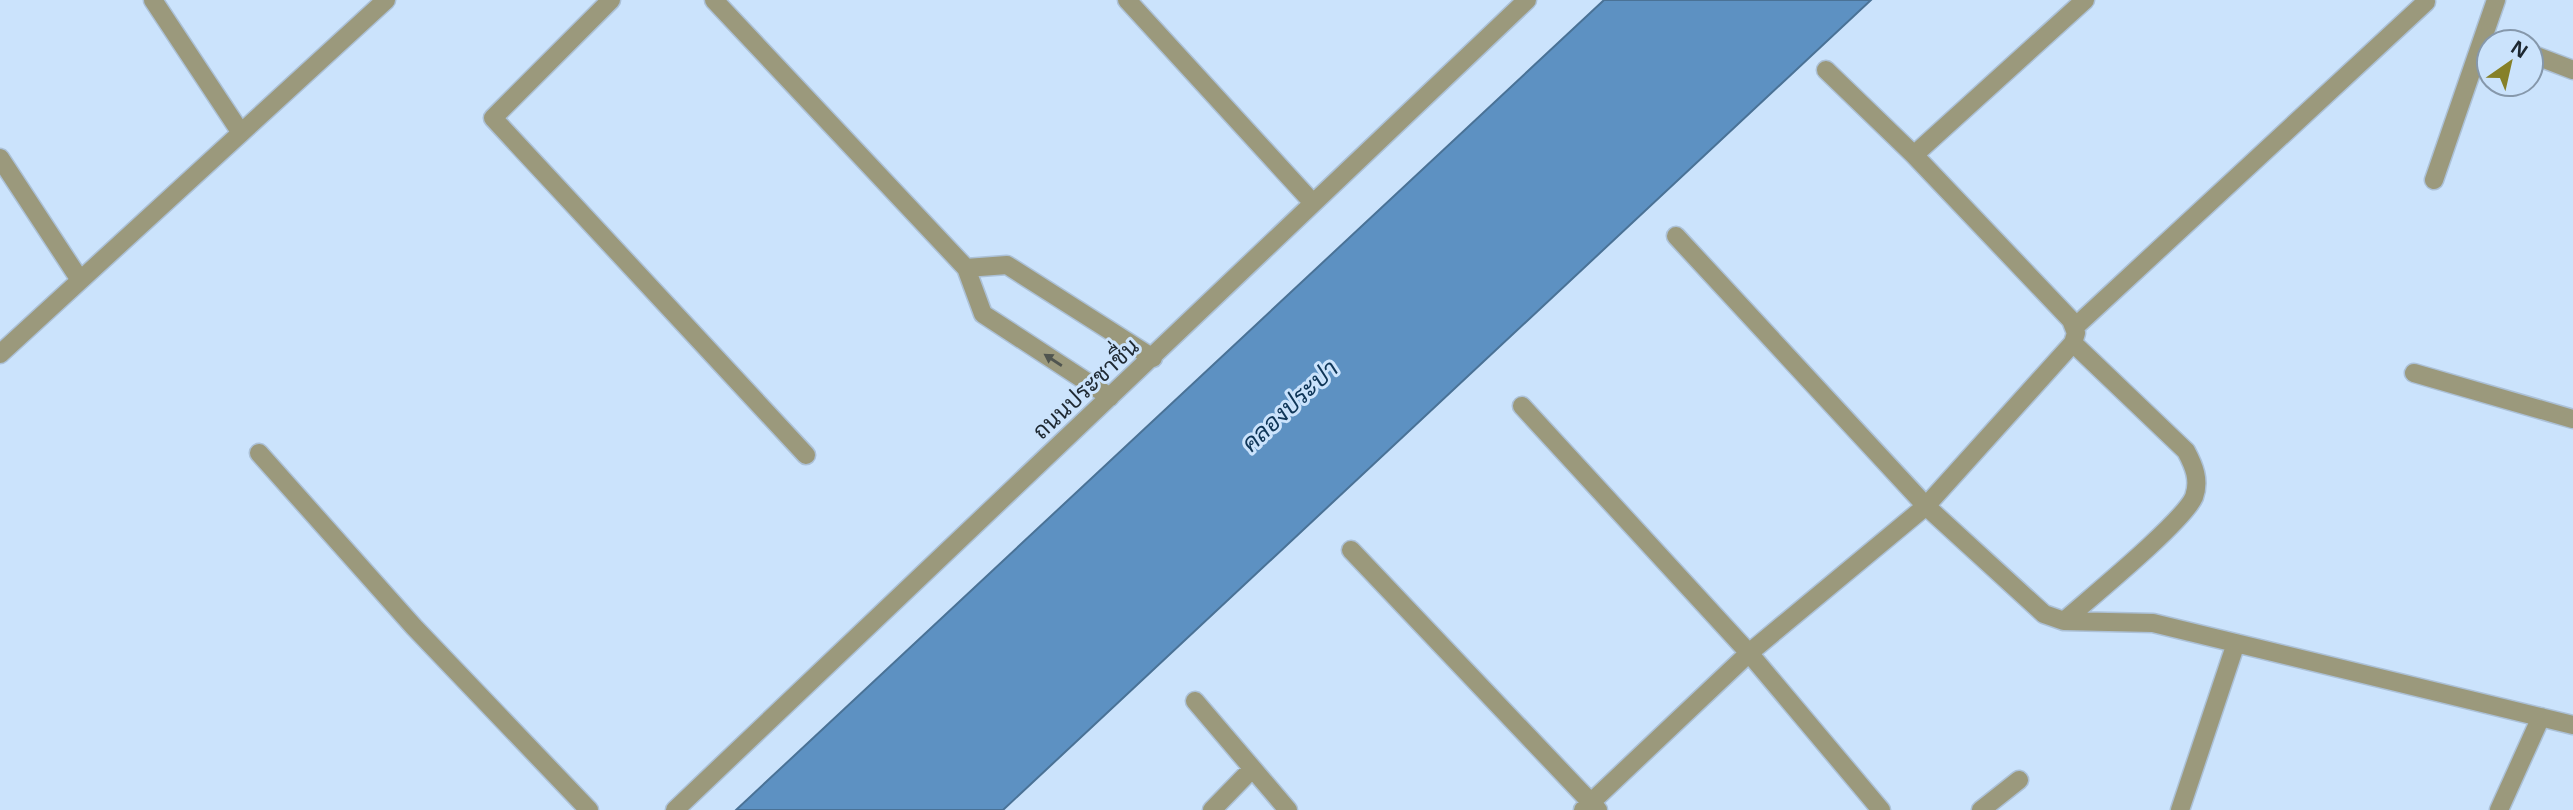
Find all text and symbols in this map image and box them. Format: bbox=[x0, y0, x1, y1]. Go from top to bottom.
north arrow bbox=[2475, 28, 2545, 98]
text: N bbox=[2506, 34, 2533, 64]
street label: ถนนประชาชื่น bbox=[1022, 327, 1145, 446]
water label: คลองประปา bbox=[1234, 352, 1344, 458]
one-way arrow bbox=[1044, 353, 1062, 367]

